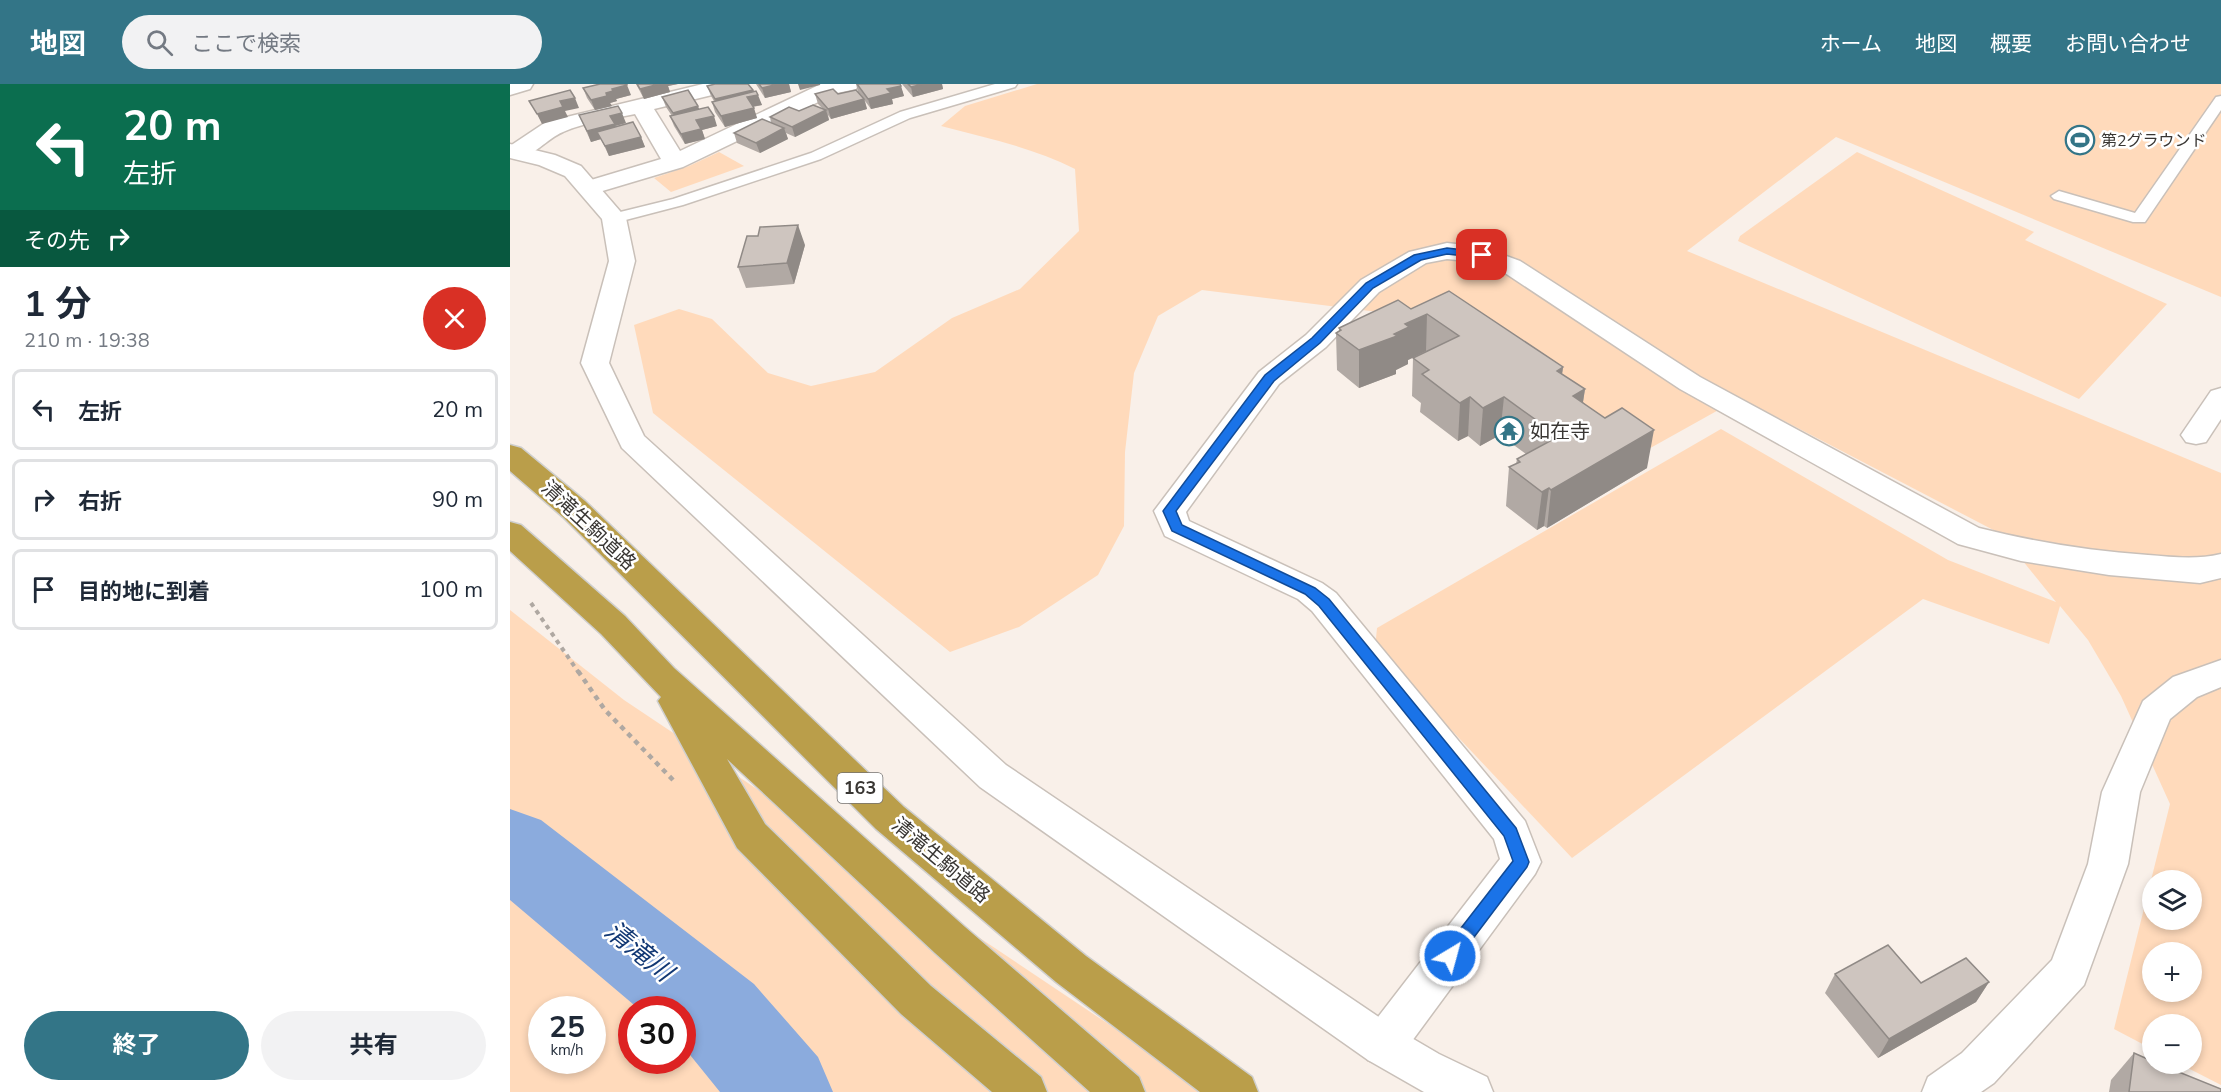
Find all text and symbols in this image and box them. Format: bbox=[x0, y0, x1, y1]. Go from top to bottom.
search box bbox=[122, 15, 542, 69]
text: 地図 bbox=[30, 25, 86, 63]
icon: search bbox=[143, 26, 176, 59]
text: ここで検索 bbox=[191, 29, 301, 59]
text: ホーム bbox=[1820, 30, 1882, 58]
text: 地図 bbox=[1915, 30, 1957, 58]
text: 概要 bbox=[1990, 30, 2032, 58]
text: お問い合わせ bbox=[2065, 30, 2191, 58]
text: 20 m bbox=[123, 98, 222, 155]
icon: left bbox=[24, 108, 102, 186]
sports icon: 第2グラウンド bbox=[2064, 124, 2096, 156]
place label: 第2グラウンド bbox=[2101, 130, 2207, 152]
text: 左折 bbox=[123, 156, 177, 193]
icon: right bbox=[102, 222, 135, 255]
text: その先 bbox=[24, 226, 90, 256]
pin bbox=[1456, 229, 1507, 280]
icon: arrive bbox=[1465, 238, 1498, 271]
text: 1 分 bbox=[24, 280, 91, 329]
button: close bbox=[423, 287, 486, 350]
text: 210 m · 19:38 bbox=[24, 327, 150, 354]
icon: left bbox=[27, 393, 60, 426]
text: 20 m bbox=[432, 395, 483, 425]
text: 左折 bbox=[78, 397, 122, 427]
temple icon: 如在寺 bbox=[1493, 415, 1525, 447]
place label: 如在寺 bbox=[1530, 418, 1590, 445]
street label: 清滝生駒道路 bbox=[536, 475, 642, 576]
icon: right bbox=[27, 483, 60, 516]
text: 90 m bbox=[432, 485, 483, 515]
text: 右折 bbox=[78, 487, 122, 517]
icon: arrive bbox=[27, 573, 60, 606]
text: 100 m bbox=[419, 575, 483, 605]
text: 目的地に到着 bbox=[78, 577, 210, 607]
road number: 163 bbox=[838, 773, 882, 803]
street label: 清滝生駒道路 bbox=[886, 811, 995, 909]
map controls bbox=[2142, 870, 2202, 1074]
button: layers bbox=[2142, 870, 2202, 930]
water label: 清滝川 bbox=[597, 913, 682, 991]
position arrow bbox=[1418, 924, 1482, 988]
button: + bbox=[2142, 942, 2202, 1002]
speed limit sign: 30 bbox=[618, 996, 696, 1074]
text: 25 bbox=[549, 1007, 585, 1048]
button: 終了 bbox=[24, 1011, 249, 1080]
button: 共有 bbox=[261, 1011, 486, 1080]
button: − bbox=[2142, 1014, 2202, 1074]
text: km/h bbox=[550, 1040, 584, 1060]

